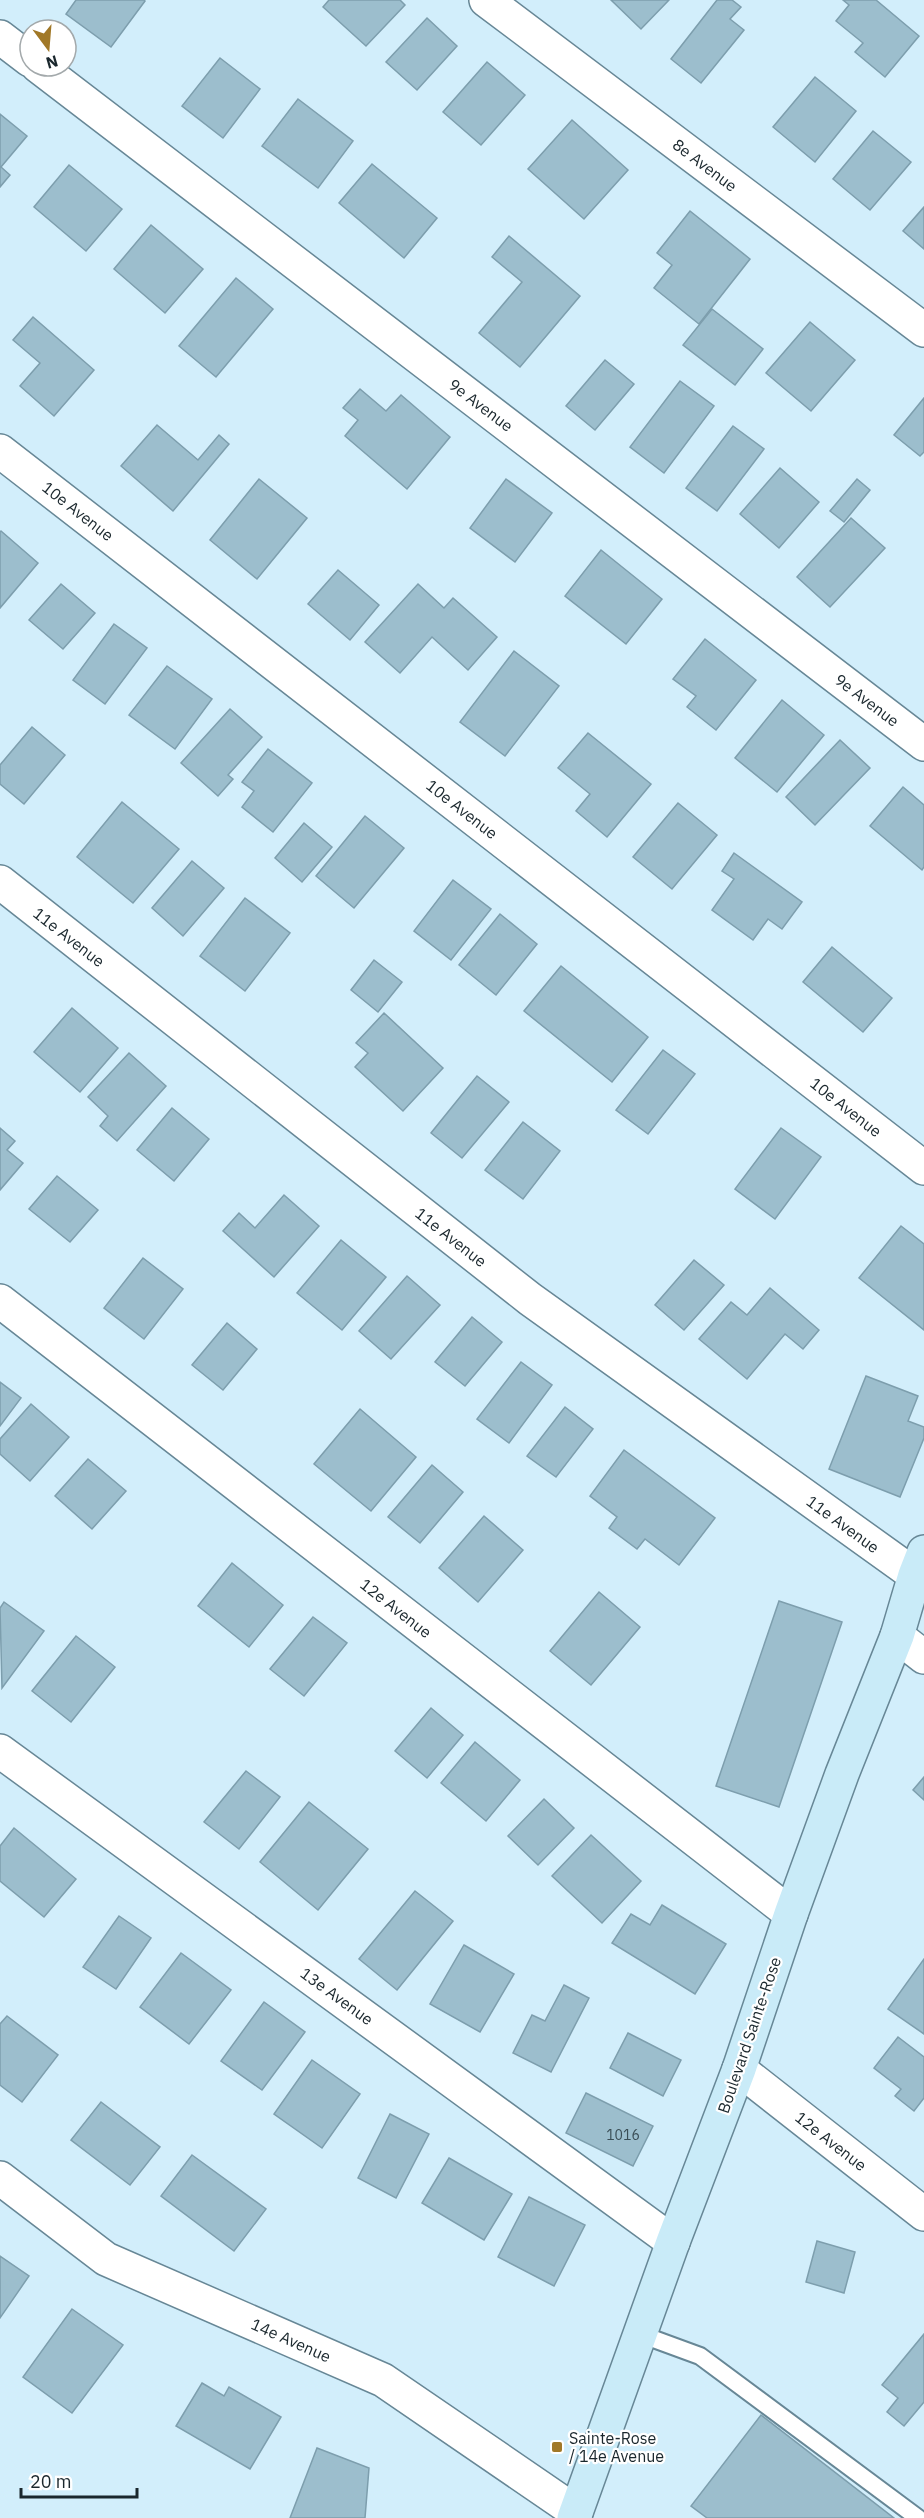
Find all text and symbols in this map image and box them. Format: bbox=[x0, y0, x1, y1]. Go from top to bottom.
north arrow bbox=[18, 18, 78, 78]
text: N bbox=[44, 51, 60, 74]
street label: 8e Avenue bbox=[669, 134, 741, 196]
street label: 9e Avenue bbox=[445, 374, 517, 436]
street label: 10e Avenue bbox=[38, 477, 118, 545]
street label: 9e Avenue bbox=[831, 669, 903, 731]
street label: 10e Avenue bbox=[422, 775, 502, 843]
street label: 11e Avenue bbox=[29, 903, 109, 971]
street label: 10e Avenue bbox=[806, 1073, 886, 1141]
street label: 11e Avenue bbox=[411, 1203, 491, 1271]
street label: 11e Avenue bbox=[803, 1491, 884, 1557]
street label: 12e Avenue bbox=[356, 1574, 436, 1642]
street label: Boulevard Sainte-Rose bbox=[713, 1954, 785, 2116]
street label: 13e Avenue bbox=[297, 1963, 378, 2029]
street label: 12e Avenue bbox=[791, 2107, 871, 2175]
house number: 1016 bbox=[606, 2126, 640, 2144]
street label: 14e Avenue bbox=[248, 2314, 334, 2367]
place label: Sainte-Rose / 14e Avenue bbox=[569, 2428, 664, 2466]
marker: Sainte-Rose / 14e Avenue bbox=[550, 2440, 564, 2454]
scale bar bbox=[21, 2461, 136, 2499]
text: 20 m bbox=[30, 2470, 72, 2493]

